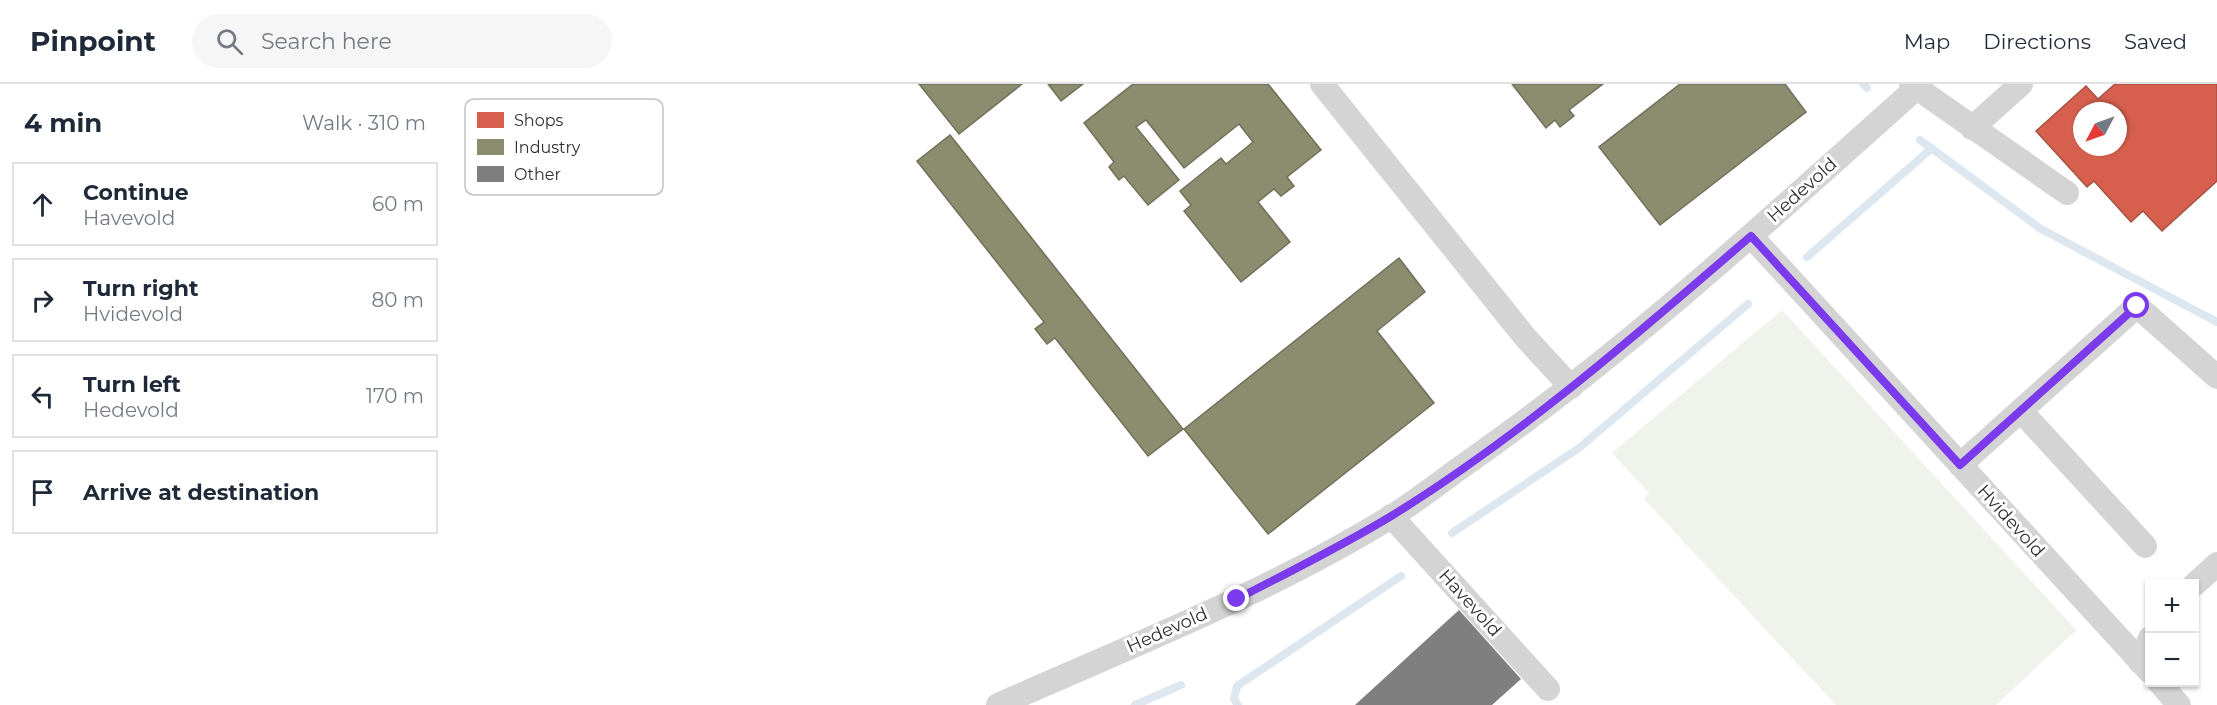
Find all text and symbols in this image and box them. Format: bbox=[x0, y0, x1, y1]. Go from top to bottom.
search box bbox=[192, 14, 612, 68]
text: Pinpoint bbox=[30, 24, 156, 58]
icon: search bbox=[213, 25, 246, 58]
text: Search here bbox=[261, 28, 392, 55]
text: Map bbox=[1904, 29, 1950, 54]
text: Directions bbox=[1983, 29, 2091, 54]
text: Saved bbox=[2124, 29, 2187, 54]
legend bbox=[465, 99, 663, 195]
north arrow bbox=[2073, 102, 2127, 156]
text: 4 min bbox=[24, 107, 102, 139]
text: Walk · 310 m bbox=[302, 111, 426, 135]
text: Shops bbox=[514, 111, 564, 130]
text: Industry bbox=[514, 138, 581, 157]
street label: Hedevold bbox=[1763, 153, 1841, 227]
text: Other bbox=[514, 165, 561, 184]
text: Continue bbox=[83, 179, 189, 206]
icon: ahead bbox=[26, 188, 59, 221]
text: 60 m bbox=[372, 192, 424, 216]
text: Havevold bbox=[83, 206, 175, 230]
text: Turn right bbox=[83, 275, 198, 302]
icon: right bbox=[26, 284, 59, 317]
text: 80 m bbox=[372, 288, 424, 312]
route start bbox=[2123, 292, 2149, 318]
text: Hvidevold bbox=[83, 302, 183, 326]
text: Turn left bbox=[83, 371, 181, 398]
icon: left bbox=[26, 380, 59, 413]
text: 170 m bbox=[366, 384, 424, 408]
text: Hedevold bbox=[83, 398, 179, 422]
icon: arrive bbox=[26, 476, 59, 509]
text: Arrive at destination bbox=[83, 479, 319, 506]
street label: Hvidevold bbox=[1973, 480, 2049, 562]
street label: Havevold bbox=[1434, 565, 1506, 641]
map controls bbox=[2145, 579, 2199, 687]
button: + bbox=[2145, 579, 2199, 633]
route end bbox=[1223, 585, 1249, 611]
street label: Hedevold bbox=[1123, 602, 1211, 658]
button: − bbox=[2145, 633, 2199, 687]

